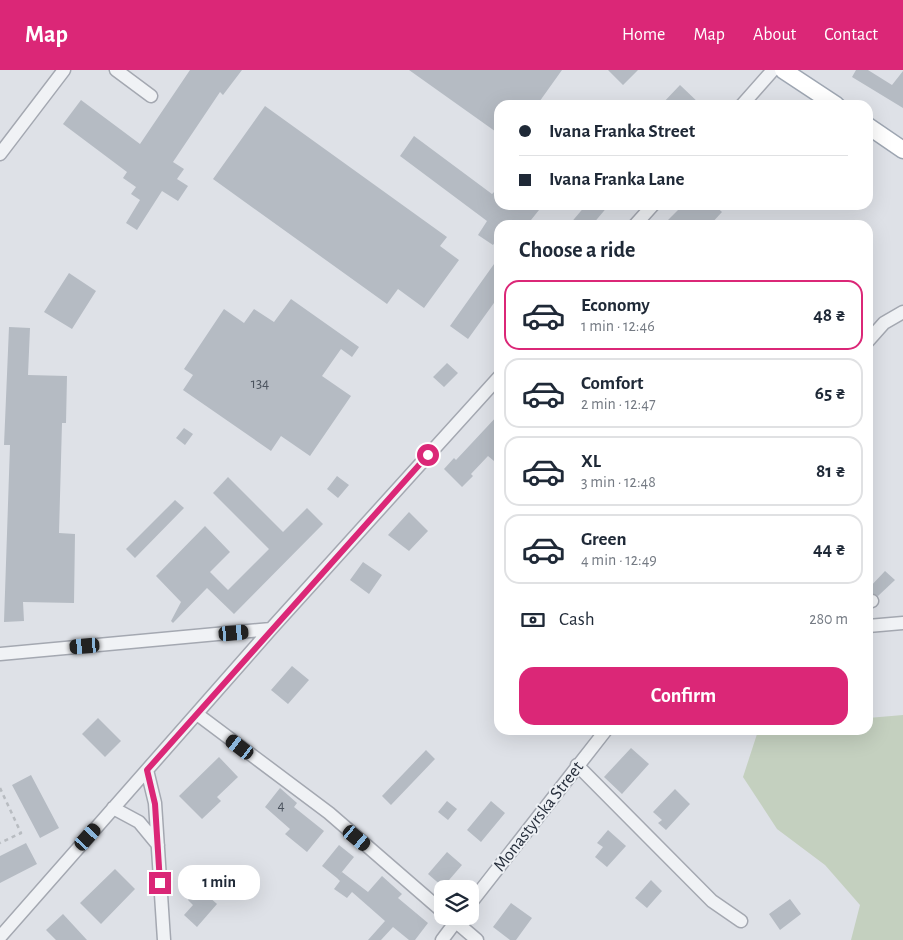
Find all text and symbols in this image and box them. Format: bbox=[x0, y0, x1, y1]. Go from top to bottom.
text: Map bbox=[25, 23, 68, 47]
text: Home bbox=[622, 26, 665, 44]
text: Map bbox=[693, 26, 725, 44]
text: About bbox=[753, 26, 796, 44]
text: Contact bbox=[824, 26, 878, 44]
text: Ivana Franka Street bbox=[549, 122, 695, 141]
text: Ivana Franka Lane bbox=[549, 170, 684, 189]
text: Choose a ride bbox=[519, 239, 635, 261]
icon: car bbox=[521, 293, 566, 338]
text: Economy bbox=[581, 296, 650, 315]
text: 48 ₴ bbox=[813, 306, 846, 325]
text: 1 min · 12:46 bbox=[581, 318, 655, 334]
icon: car bbox=[521, 371, 566, 416]
text: Comfort bbox=[581, 374, 643, 393]
house number: 134 bbox=[251, 376, 269, 391]
text: 65 ₴ bbox=[815, 384, 846, 403]
text: 2 min · 12:47 bbox=[581, 396, 656, 412]
route start bbox=[417, 444, 439, 466]
icon: car bbox=[521, 449, 566, 494]
text: XL bbox=[581, 452, 601, 471]
text: 81 ₴ bbox=[816, 462, 846, 481]
text: 3 min · 12:48 bbox=[581, 474, 656, 490]
icon: car bbox=[521, 527, 566, 572]
text: Green bbox=[581, 530, 627, 549]
text: 44 ₴ bbox=[813, 540, 846, 559]
text: 4 min · 12:49 bbox=[581, 552, 657, 568]
icon: cash bbox=[519, 606, 547, 634]
text: Cash bbox=[559, 610, 595, 629]
text: 280 m bbox=[809, 611, 848, 627]
car bbox=[218, 624, 249, 642]
car bbox=[69, 637, 100, 655]
button: Confirm bbox=[519, 667, 848, 725]
car bbox=[223, 732, 256, 762]
street label: Monastyrska Street bbox=[490, 758, 587, 875]
house number: 4 bbox=[277, 798, 285, 813]
car bbox=[72, 821, 103, 853]
car bbox=[340, 823, 373, 853]
callout: 1 min bbox=[178, 866, 260, 900]
route end bbox=[149, 872, 171, 894]
text: 1 min bbox=[202, 874, 236, 890]
map controls bbox=[434, 880, 479, 925]
button: layers bbox=[434, 880, 479, 925]

